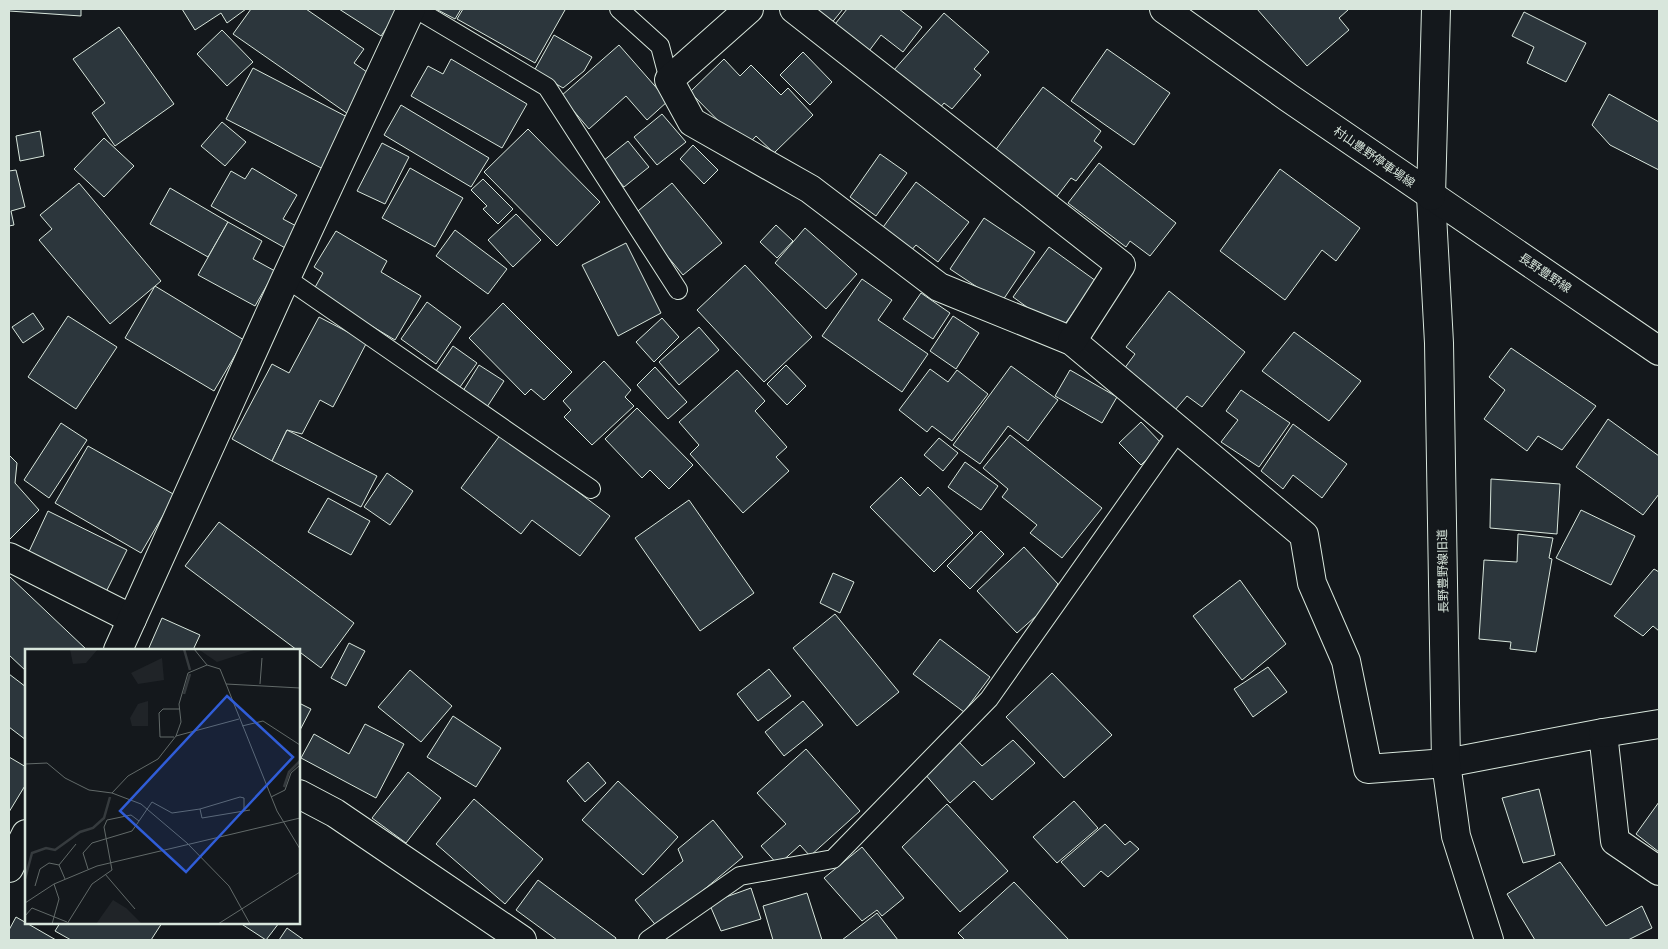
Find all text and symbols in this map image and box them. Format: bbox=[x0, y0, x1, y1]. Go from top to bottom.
street label: 村山豊野停車場線 bbox=[1331, 124, 1417, 190]
street label: 長野豊野線 bbox=[1516, 250, 1574, 296]
street label: 長野豊野線旧道 bbox=[1435, 529, 1451, 613]
inset map bbox=[25, 649, 300, 924]

